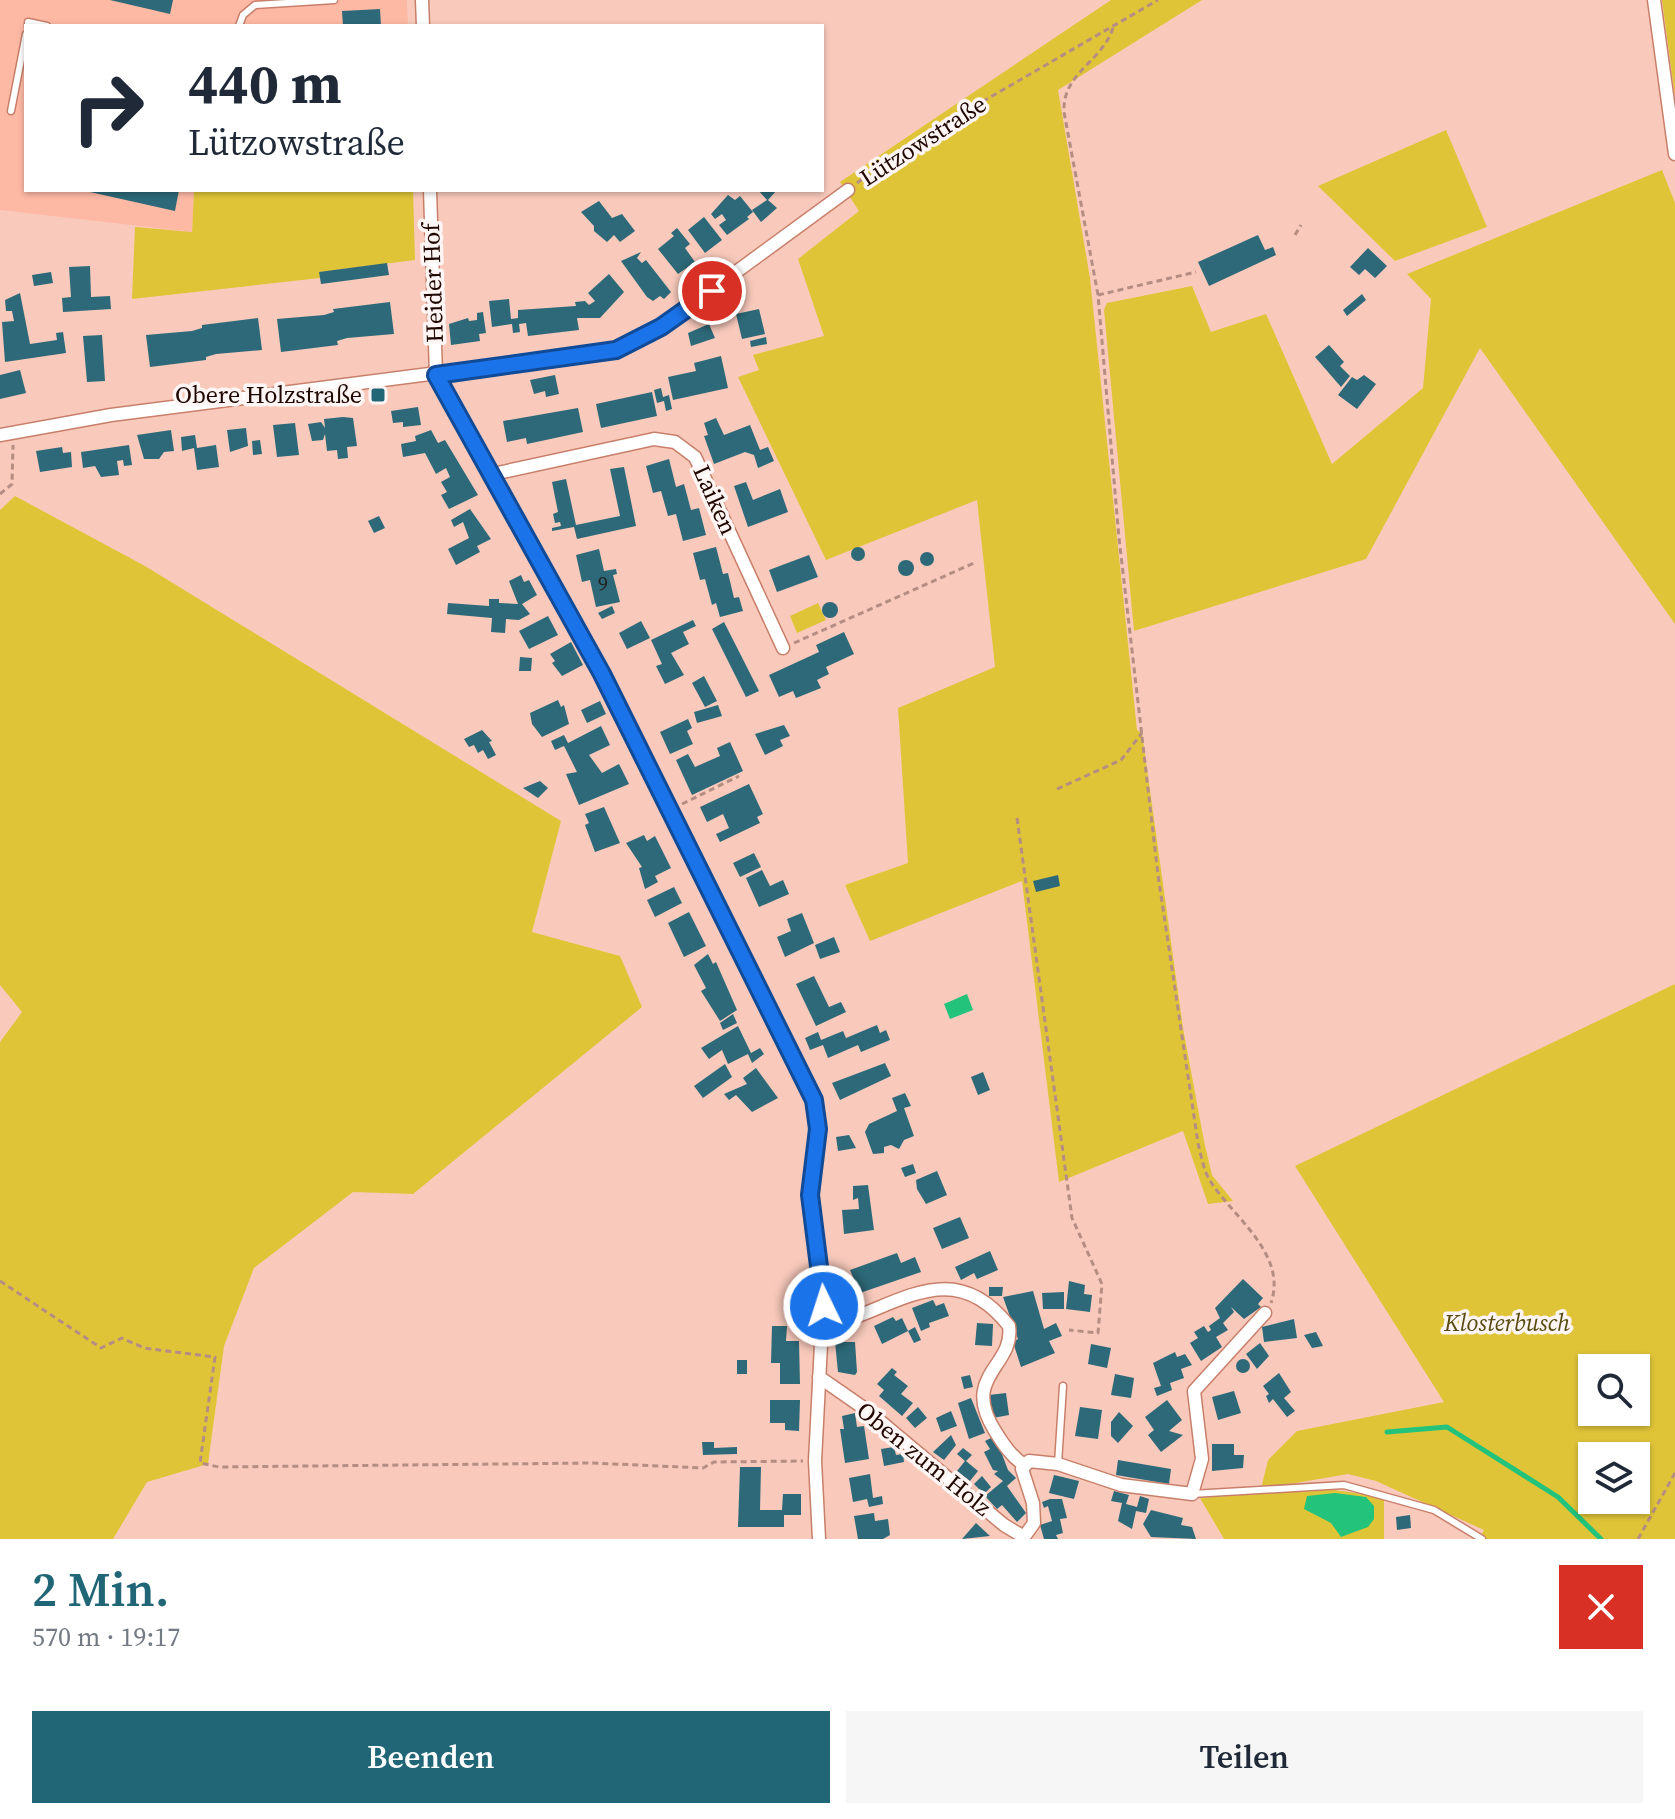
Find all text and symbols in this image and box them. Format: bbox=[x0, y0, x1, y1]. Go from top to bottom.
text: 440 m bbox=[188, 45, 342, 122]
icon: right bbox=[56, 56, 160, 160]
street label: Lützowstraße bbox=[853, 87, 992, 194]
text: Lützowstraße bbox=[188, 118, 405, 167]
street label: Heider Hof bbox=[414, 220, 451, 343]
pin bbox=[678, 257, 746, 325]
icon: arrive bbox=[690, 269, 734, 313]
place label: Obere Holzstraße bbox=[175, 378, 362, 411]
marker: Obere Holzstraße bbox=[369, 386, 387, 404]
street label: Laiken bbox=[686, 460, 745, 540]
house number: 9 bbox=[598, 570, 608, 598]
position arrow bbox=[782, 1264, 866, 1348]
park label: Klosterbusch bbox=[1443, 1306, 1570, 1339]
map controls bbox=[1578, 1354, 1650, 1514]
button: search bbox=[1578, 1354, 1650, 1426]
street label: Oben zum Holz bbox=[850, 1394, 999, 1523]
button: layers bbox=[1578, 1442, 1650, 1514]
text: 2 Min. bbox=[32, 1556, 169, 1622]
button: close bbox=[1559, 1565, 1643, 1649]
text: 570 m · 19:17 bbox=[32, 1619, 180, 1655]
button: Beenden bbox=[32, 1711, 830, 1803]
button: Teilen bbox=[846, 1711, 1643, 1803]

